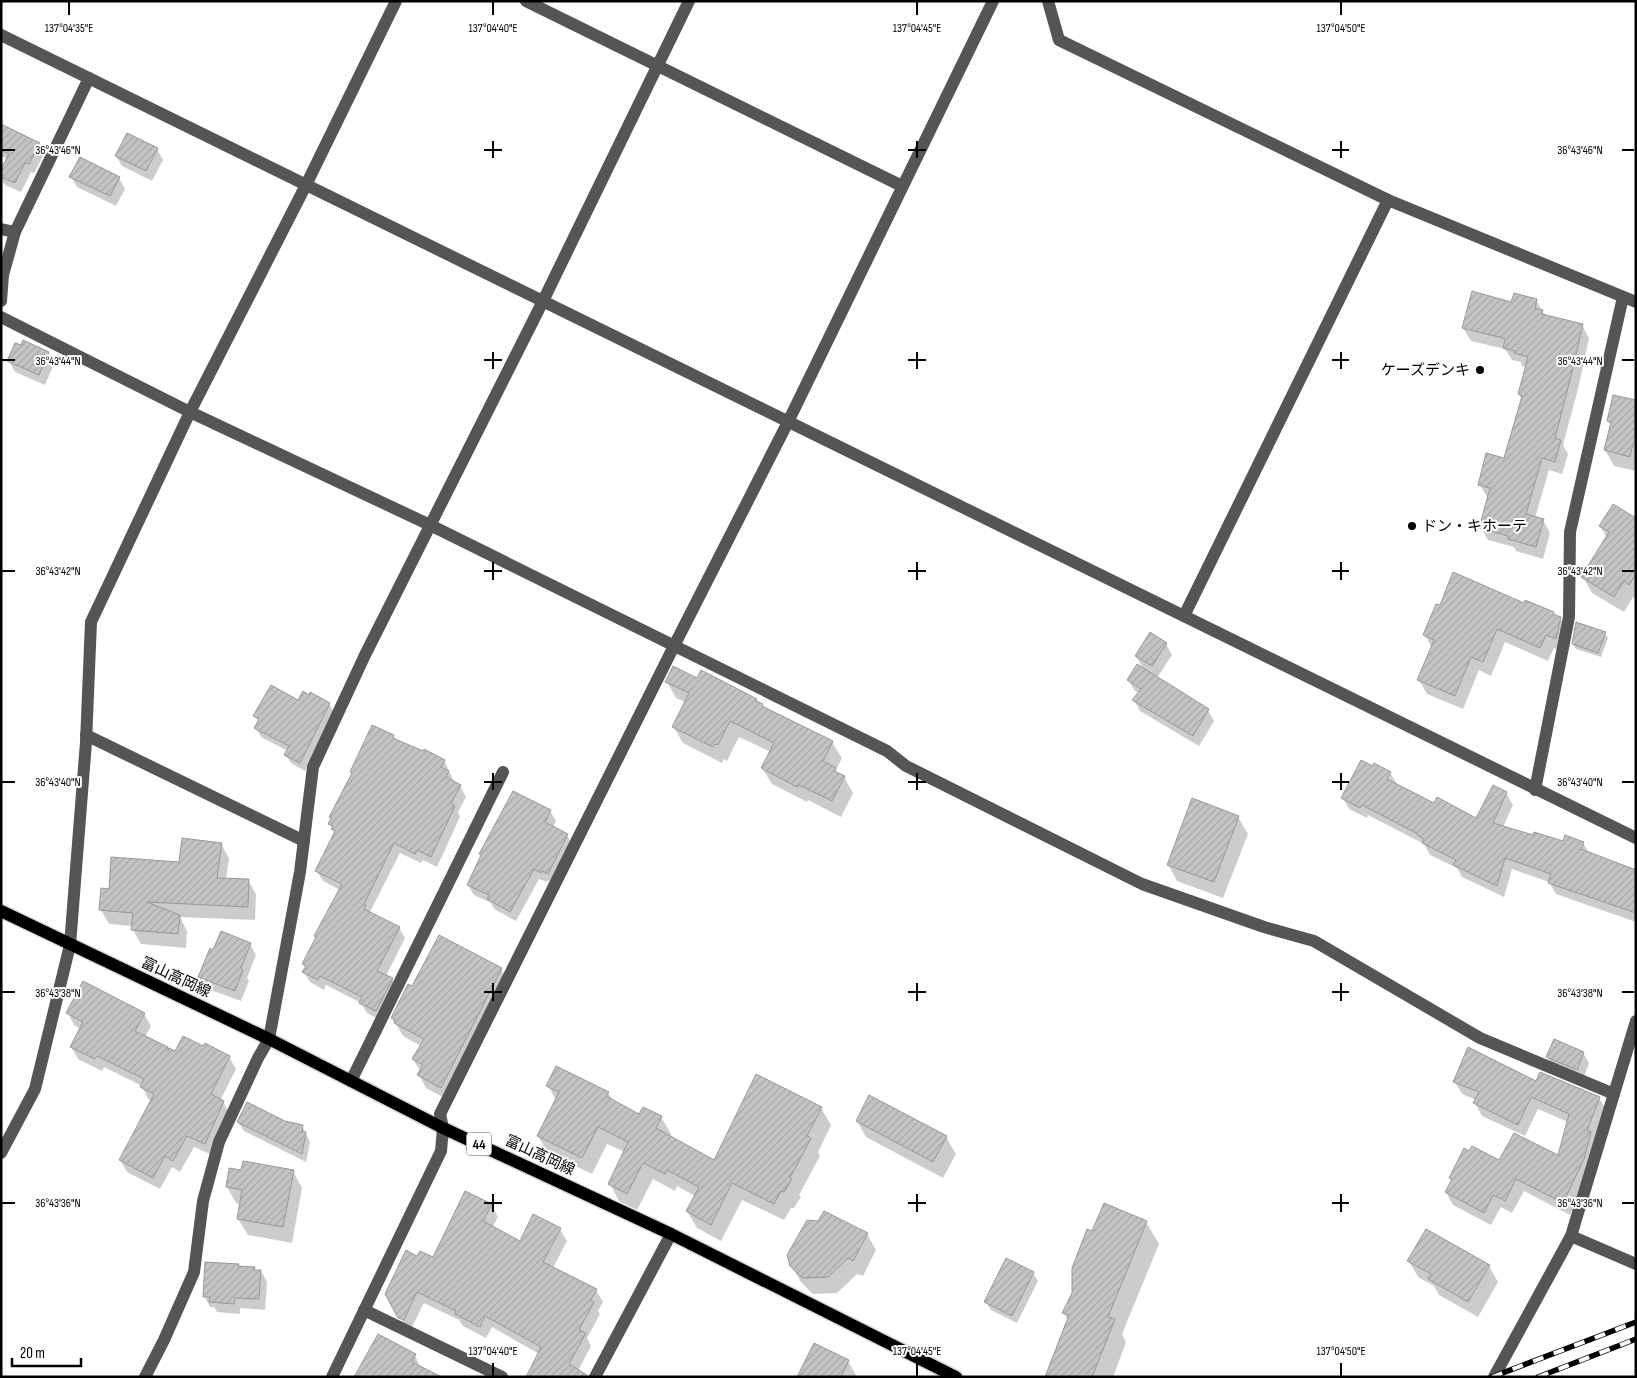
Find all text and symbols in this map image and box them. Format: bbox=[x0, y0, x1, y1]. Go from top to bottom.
text: 137°04'35"E bbox=[45, 21, 93, 36]
text: 137°04'40"E bbox=[468, 21, 518, 36]
text: 137°04'45"E bbox=[893, 21, 941, 36]
text: 137°04'50"E bbox=[1317, 21, 1366, 36]
text: 36°43'46"N bbox=[35, 143, 81, 158]
text: 36°43'46"N bbox=[1557, 143, 1603, 158]
text: 36°43'44"N bbox=[35, 354, 81, 369]
text: 36°43'44"N bbox=[1557, 354, 1603, 369]
place label: ケーズデンキ bbox=[1381, 361, 1470, 380]
marker: ケーズデンキ bbox=[1474, 364, 1486, 376]
place label: ドン・キホーテ bbox=[1422, 517, 1527, 536]
marker: ドン・キホーテ bbox=[1406, 520, 1418, 532]
text: 36°43'42"N bbox=[35, 564, 81, 579]
text: 36°43'42"N bbox=[1557, 564, 1603, 579]
text: 36°43'40"N bbox=[35, 775, 81, 790]
text: 36°43'40"N bbox=[1557, 775, 1603, 790]
street label: 富山高岡線 bbox=[138, 953, 214, 1002]
text: 36°43'38"N bbox=[35, 986, 81, 1001]
text: 36°43'38"N bbox=[1557, 986, 1603, 1001]
street label: 富山高岡線 bbox=[502, 1131, 578, 1180]
road number: 44 bbox=[466, 1132, 492, 1156]
text: 36°43'36"N bbox=[35, 1196, 81, 1211]
text: 36°43'36"N bbox=[1557, 1196, 1603, 1211]
scale bar bbox=[12, 1336, 81, 1368]
text: 20 m bbox=[20, 1344, 45, 1363]
text: 137°04'40"E bbox=[468, 1344, 518, 1359]
text: 137°04'45"E bbox=[893, 1344, 941, 1359]
text: 137°04'50"E bbox=[1317, 1344, 1366, 1359]

